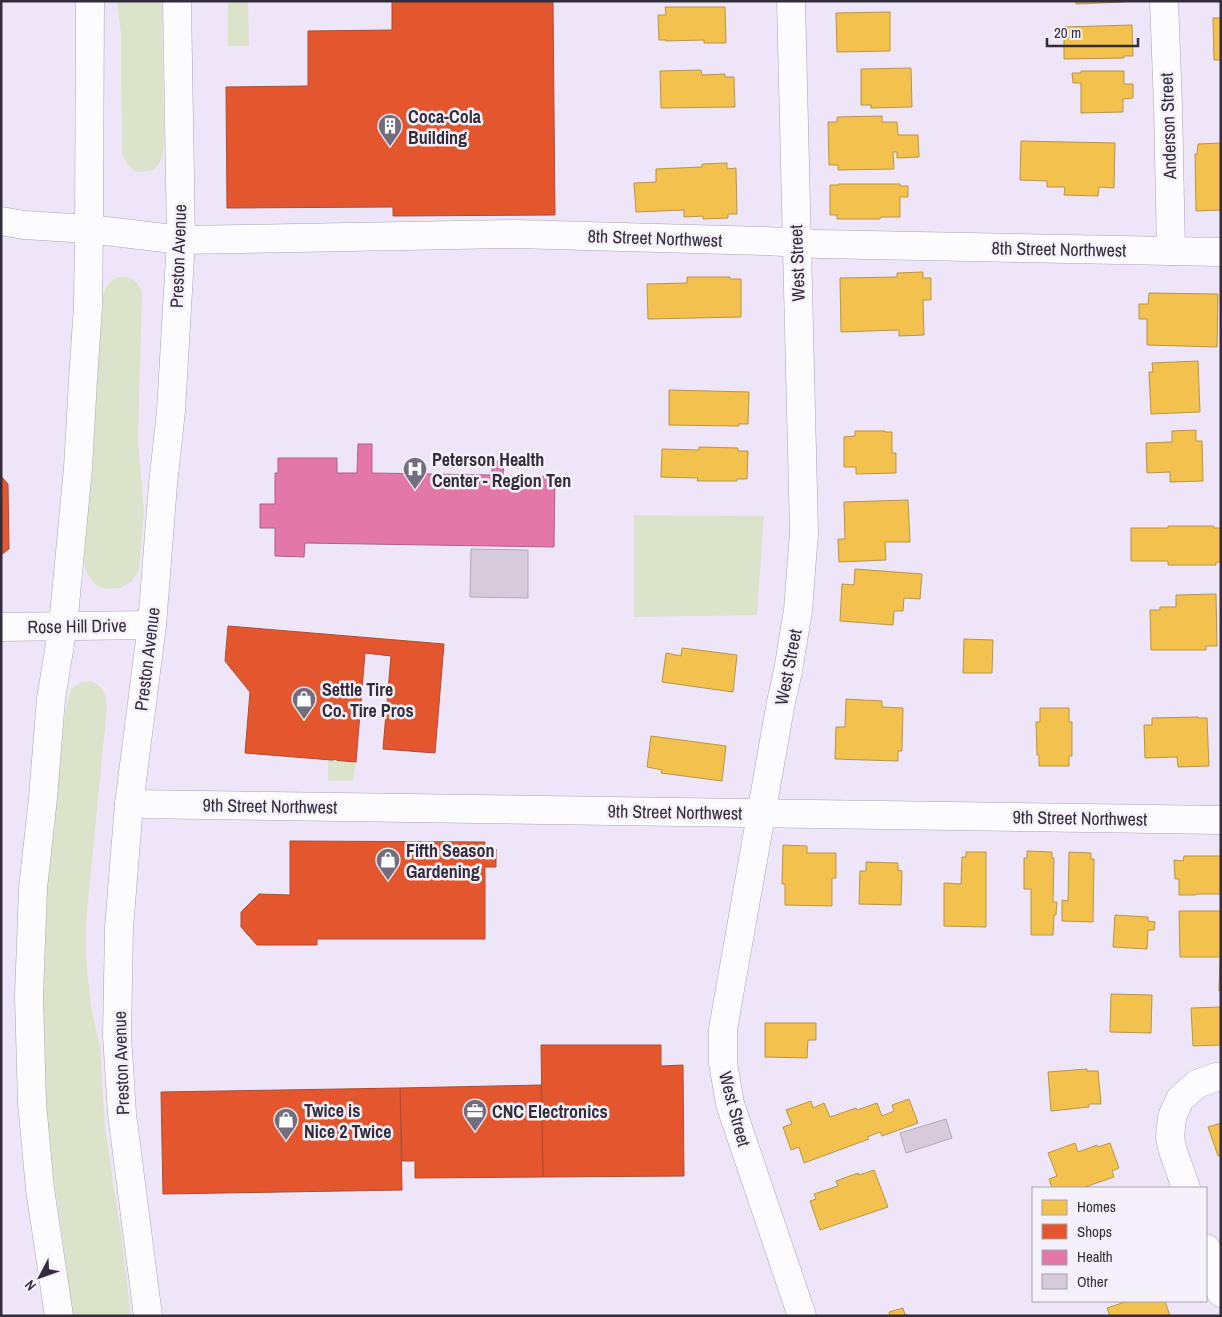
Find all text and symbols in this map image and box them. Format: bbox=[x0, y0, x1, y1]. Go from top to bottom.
scale bar bbox=[1047, 15, 1138, 47]
text: 20 m bbox=[1054, 22, 1081, 43]
street label: Anderson Street bbox=[1154, 72, 1182, 181]
place label: Coca-Cola Building bbox=[408, 104, 482, 150]
building icon: Coca-Cola Building bbox=[377, 113, 403, 147]
street label: Preston Avenue bbox=[164, 204, 192, 308]
street label: 8th Street Northwest bbox=[587, 223, 723, 253]
street label: West Street bbox=[783, 224, 811, 302]
street label: 8th Street Northwest bbox=[992, 235, 1126, 263]
place label: Peterson Health Center - Region Ten bbox=[432, 447, 571, 493]
hospital icon: Peterson Health Center - Region Ten bbox=[402, 456, 428, 490]
street label: Preston Avenue bbox=[128, 606, 166, 712]
street label: Rose Hill Drive bbox=[27, 613, 127, 639]
street label: West Street bbox=[768, 627, 808, 707]
place label: Settle Tire Co. Tire Pros bbox=[322, 677, 414, 723]
shop icon: Settle Tire Co. Tire Pros bbox=[291, 686, 317, 720]
street label: 9th Street Northwest bbox=[203, 792, 337, 820]
street label: 9th Street Northwest bbox=[608, 798, 742, 826]
street label: 9th Street Northwest bbox=[1013, 804, 1147, 832]
place label: Fifth Season Gardening bbox=[406, 838, 495, 884]
shop icon: Fifth Season Gardening bbox=[375, 847, 401, 881]
street label: Preston Avenue bbox=[107, 1011, 135, 1115]
street label: West Street bbox=[713, 1069, 757, 1149]
place label: Twice is Nice 2 Twice bbox=[304, 1098, 392, 1144]
office icon: CNC Electronics bbox=[462, 1098, 488, 1132]
place label: CNC Electronics bbox=[492, 1099, 608, 1124]
shop icon: Twice is Nice 2 Twice bbox=[273, 1107, 299, 1141]
legend bbox=[1032, 1187, 1207, 1302]
text: Homes bbox=[1077, 1196, 1116, 1217]
text: Shops bbox=[1077, 1221, 1112, 1242]
text: Health bbox=[1077, 1246, 1113, 1267]
north arrow bbox=[15, 1252, 65, 1302]
text: Other bbox=[1077, 1271, 1108, 1292]
text: N bbox=[21, 1276, 40, 1295]

